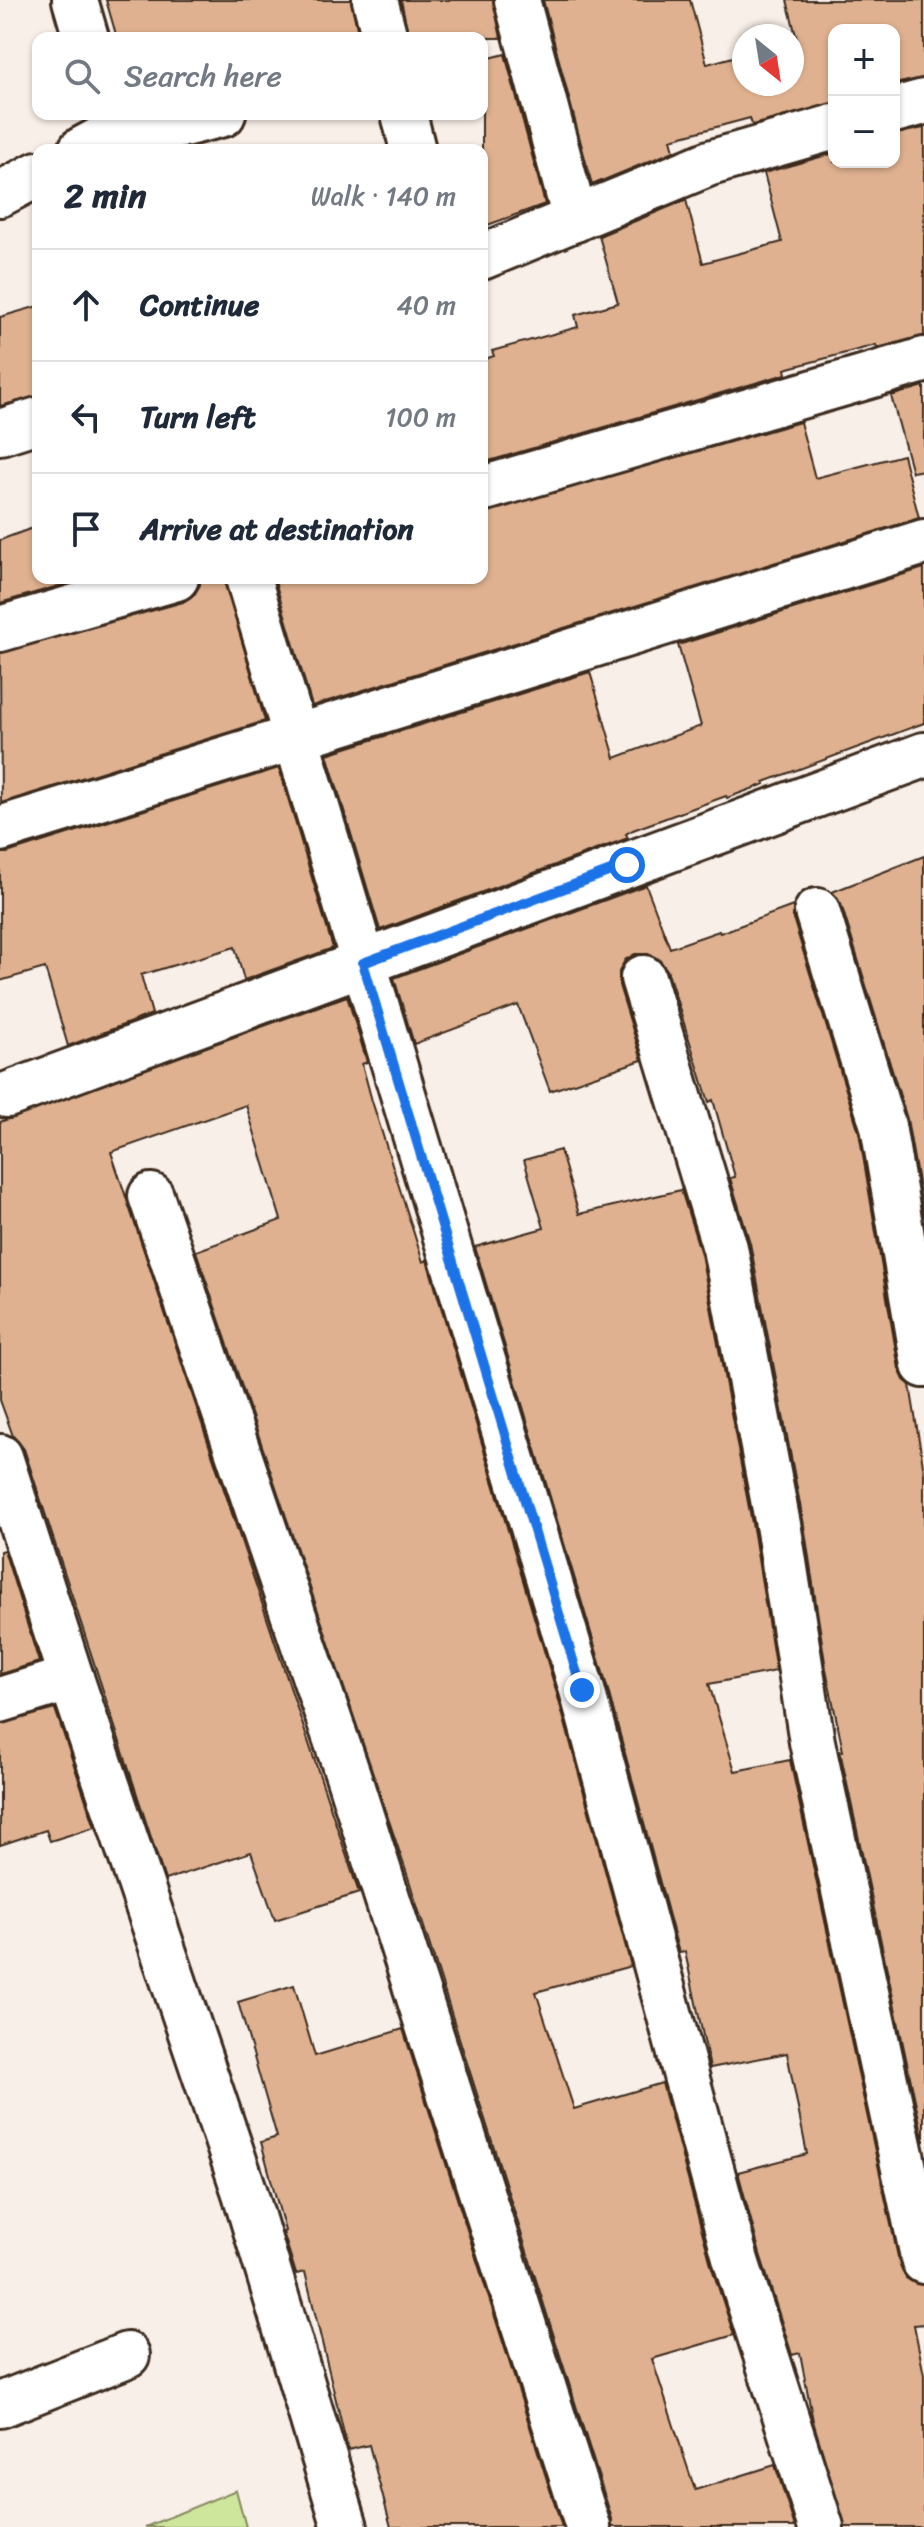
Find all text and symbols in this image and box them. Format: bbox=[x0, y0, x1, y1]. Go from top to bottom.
north arrow bbox=[732, 24, 804, 96]
map controls bbox=[828, 24, 900, 168]
button: + bbox=[828, 24, 900, 96]
search box bbox=[32, 32, 488, 120]
text: Search here bbox=[124, 49, 282, 103]
icon: search bbox=[60, 54, 104, 98]
button: − bbox=[828, 96, 900, 168]
text: 2 min bbox=[64, 166, 146, 226]
text: Walk · 140 m bbox=[311, 173, 456, 219]
text: Continue bbox=[140, 278, 259, 332]
text: 40 m bbox=[397, 282, 456, 328]
icon: ahead bbox=[64, 283, 108, 327]
text: Turn left bbox=[140, 390, 256, 444]
text: 100 m bbox=[385, 394, 456, 440]
icon: left bbox=[64, 395, 108, 439]
text: Arrive at destination bbox=[140, 502, 414, 556]
icon: arrive bbox=[64, 507, 108, 551]
route start bbox=[609, 847, 645, 883]
route end bbox=[564, 1672, 600, 1708]

